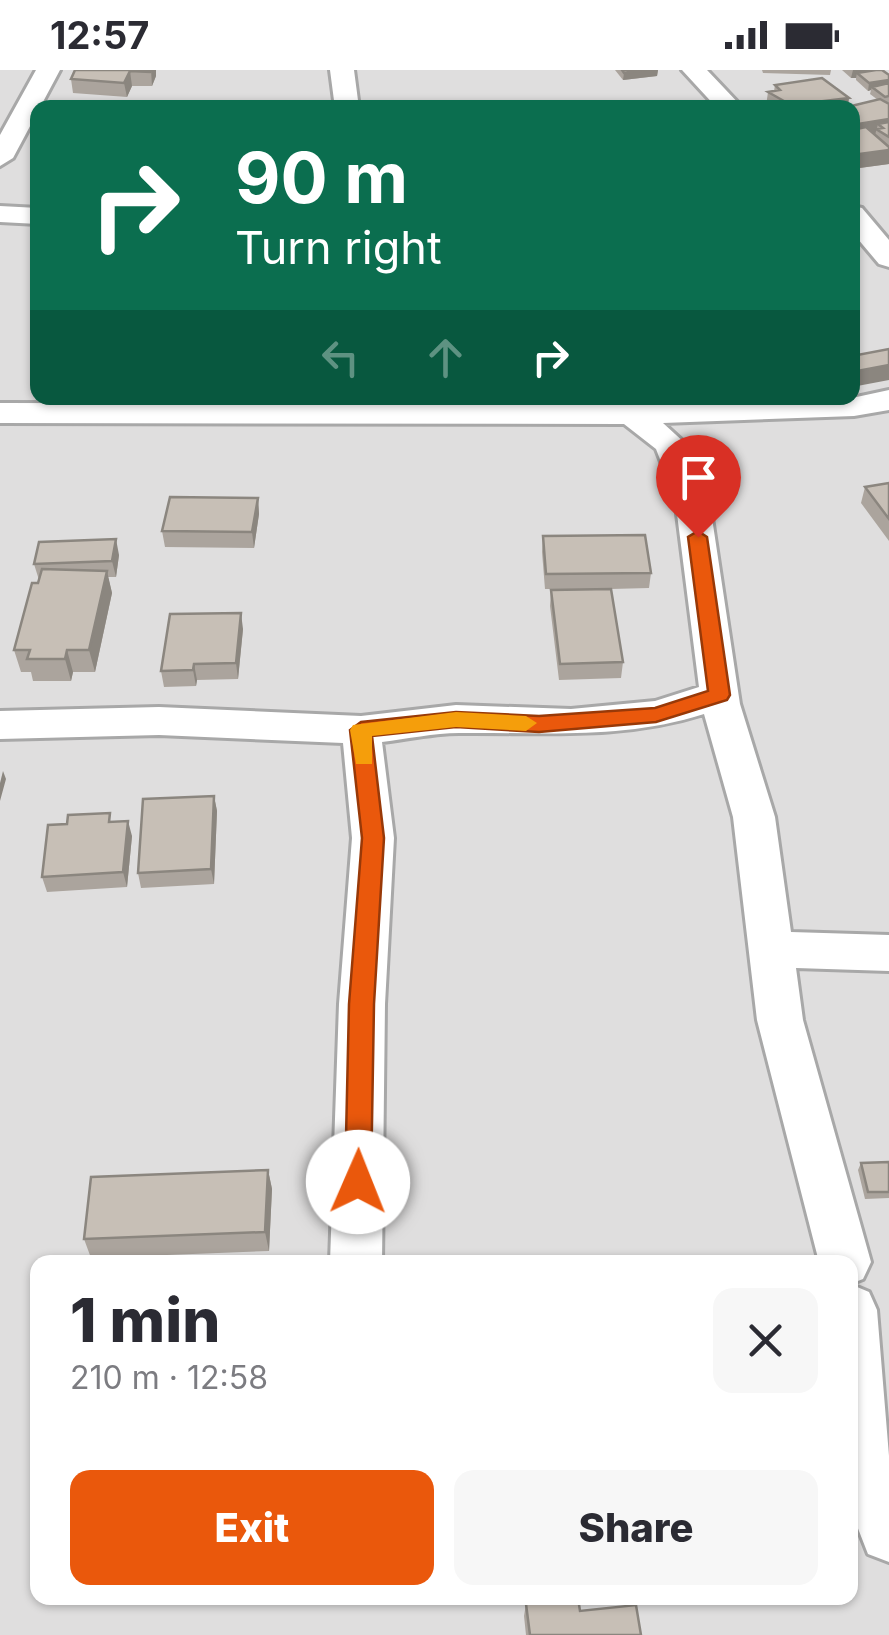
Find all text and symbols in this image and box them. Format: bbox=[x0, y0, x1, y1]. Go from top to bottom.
text: 12:57 bbox=[50, 12, 149, 58]
text: 90 m bbox=[235, 135, 408, 220]
icon: right bbox=[70, 140, 200, 270]
text: Turn right bbox=[235, 220, 442, 275]
icon: left bbox=[313, 330, 368, 385]
icon: ahead bbox=[418, 330, 473, 385]
icon: right bbox=[523, 330, 578, 385]
pin bbox=[656, 435, 741, 538]
icon: arrive bbox=[671, 450, 726, 505]
position arrow bbox=[306, 1130, 410, 1234]
text: 1 min bbox=[70, 1284, 220, 1356]
button: close bbox=[713, 1288, 818, 1393]
text: 210 m · 12:58 bbox=[70, 1358, 268, 1397]
button: Exit bbox=[70, 1470, 434, 1585]
button: Share bbox=[454, 1470, 818, 1585]

